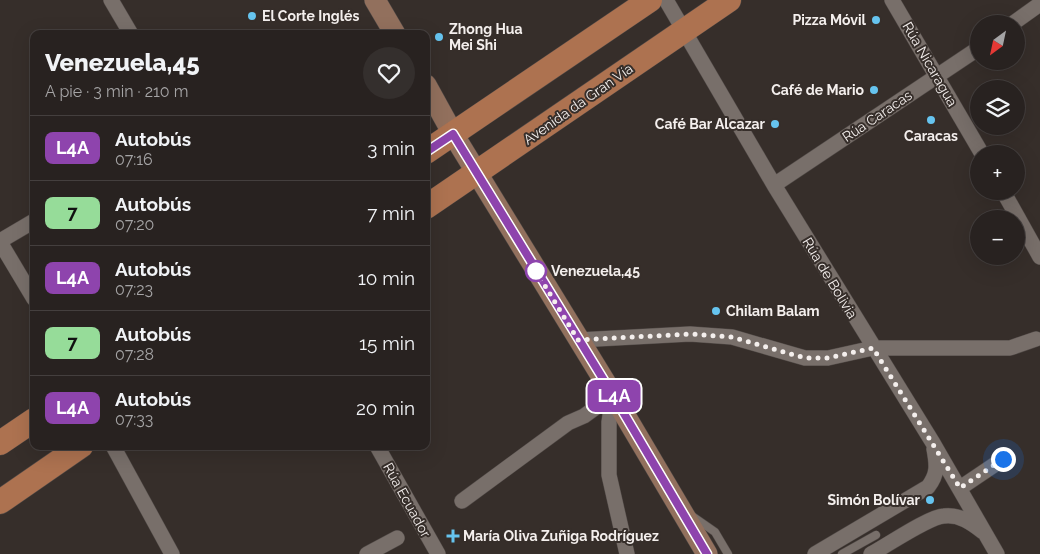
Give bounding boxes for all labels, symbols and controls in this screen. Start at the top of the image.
place label: El Corte Inglés [262,8,360,24]
marker: El Corte Inglés [246,10,258,22]
place label: Pizza Móvil [793,12,867,28]
marker: Pizza Móvil [870,14,882,26]
north arrow [970,15,1025,70]
map controls [970,15,1025,265]
street label: Rúa Nicaragua [899,19,961,109]
place label: Zhong Hua Mei Shi [449,21,523,53]
marker: Zhong Hua Mei Shi [433,31,445,43]
button: heart [363,47,415,99]
text: Venezuela,45 [45,48,200,77]
street label: Avenida da Gran Vía [520,60,636,148]
button: layers [970,80,1025,135]
text: A pie · 3 min · 210 m [45,82,188,101]
place label: Café de Mario [771,82,865,98]
marker: Café de Mario [868,84,880,96]
street label: Rúa Caracas [839,87,915,145]
marker: Caracas [925,114,937,126]
place label: Café Bar Alcazar [655,116,766,132]
marker: Café Bar Alcazar [769,118,781,130]
text: Autobús [115,128,191,150]
place label: Caracas [904,128,958,144]
text: L4A [56,137,89,158]
text: 3 min [367,137,415,159]
button: + [970,145,1025,200]
text: 07:16 [115,150,153,169]
text: Autobús [115,193,191,215]
text: 7 [67,202,78,223]
text: 7 min [367,202,415,224]
button: − [970,210,1025,265]
text: 07:20 [115,215,154,234]
street label: Rúa de Bolivia [800,235,860,321]
text: Autobús [115,258,191,280]
marker: Venezuela,45 [525,260,547,282]
place label: Venezuela,45 [551,263,640,279]
text: L4A [56,267,89,288]
text: 10 min [358,267,415,289]
text: 07:23 [115,280,153,299]
place label: Chilam Balam [726,303,820,319]
marker: Chilam Balam [710,305,722,317]
text: Autobús [115,323,191,345]
text: 7 [67,332,78,353]
text: 15 min [359,332,415,354]
text: 07:28 [115,345,154,364]
line badge: L4A [585,380,643,412]
text: L4A [598,385,630,406]
text: Autobús [115,388,191,410]
text: L4A [56,397,89,418]
text: 20 min [356,397,415,419]
text: 07:33 [115,410,153,429]
your location [991,447,1016,472]
street label: Rúa Ecuador [380,460,434,540]
place label: Simón Bolívar [828,492,921,508]
marker: Simón Bolívar [924,494,936,506]
place label: María Oliva Zuñiga Rodríguez [463,528,659,544]
marker: María Oliva Zuñiga Rodríguez [447,530,459,542]

